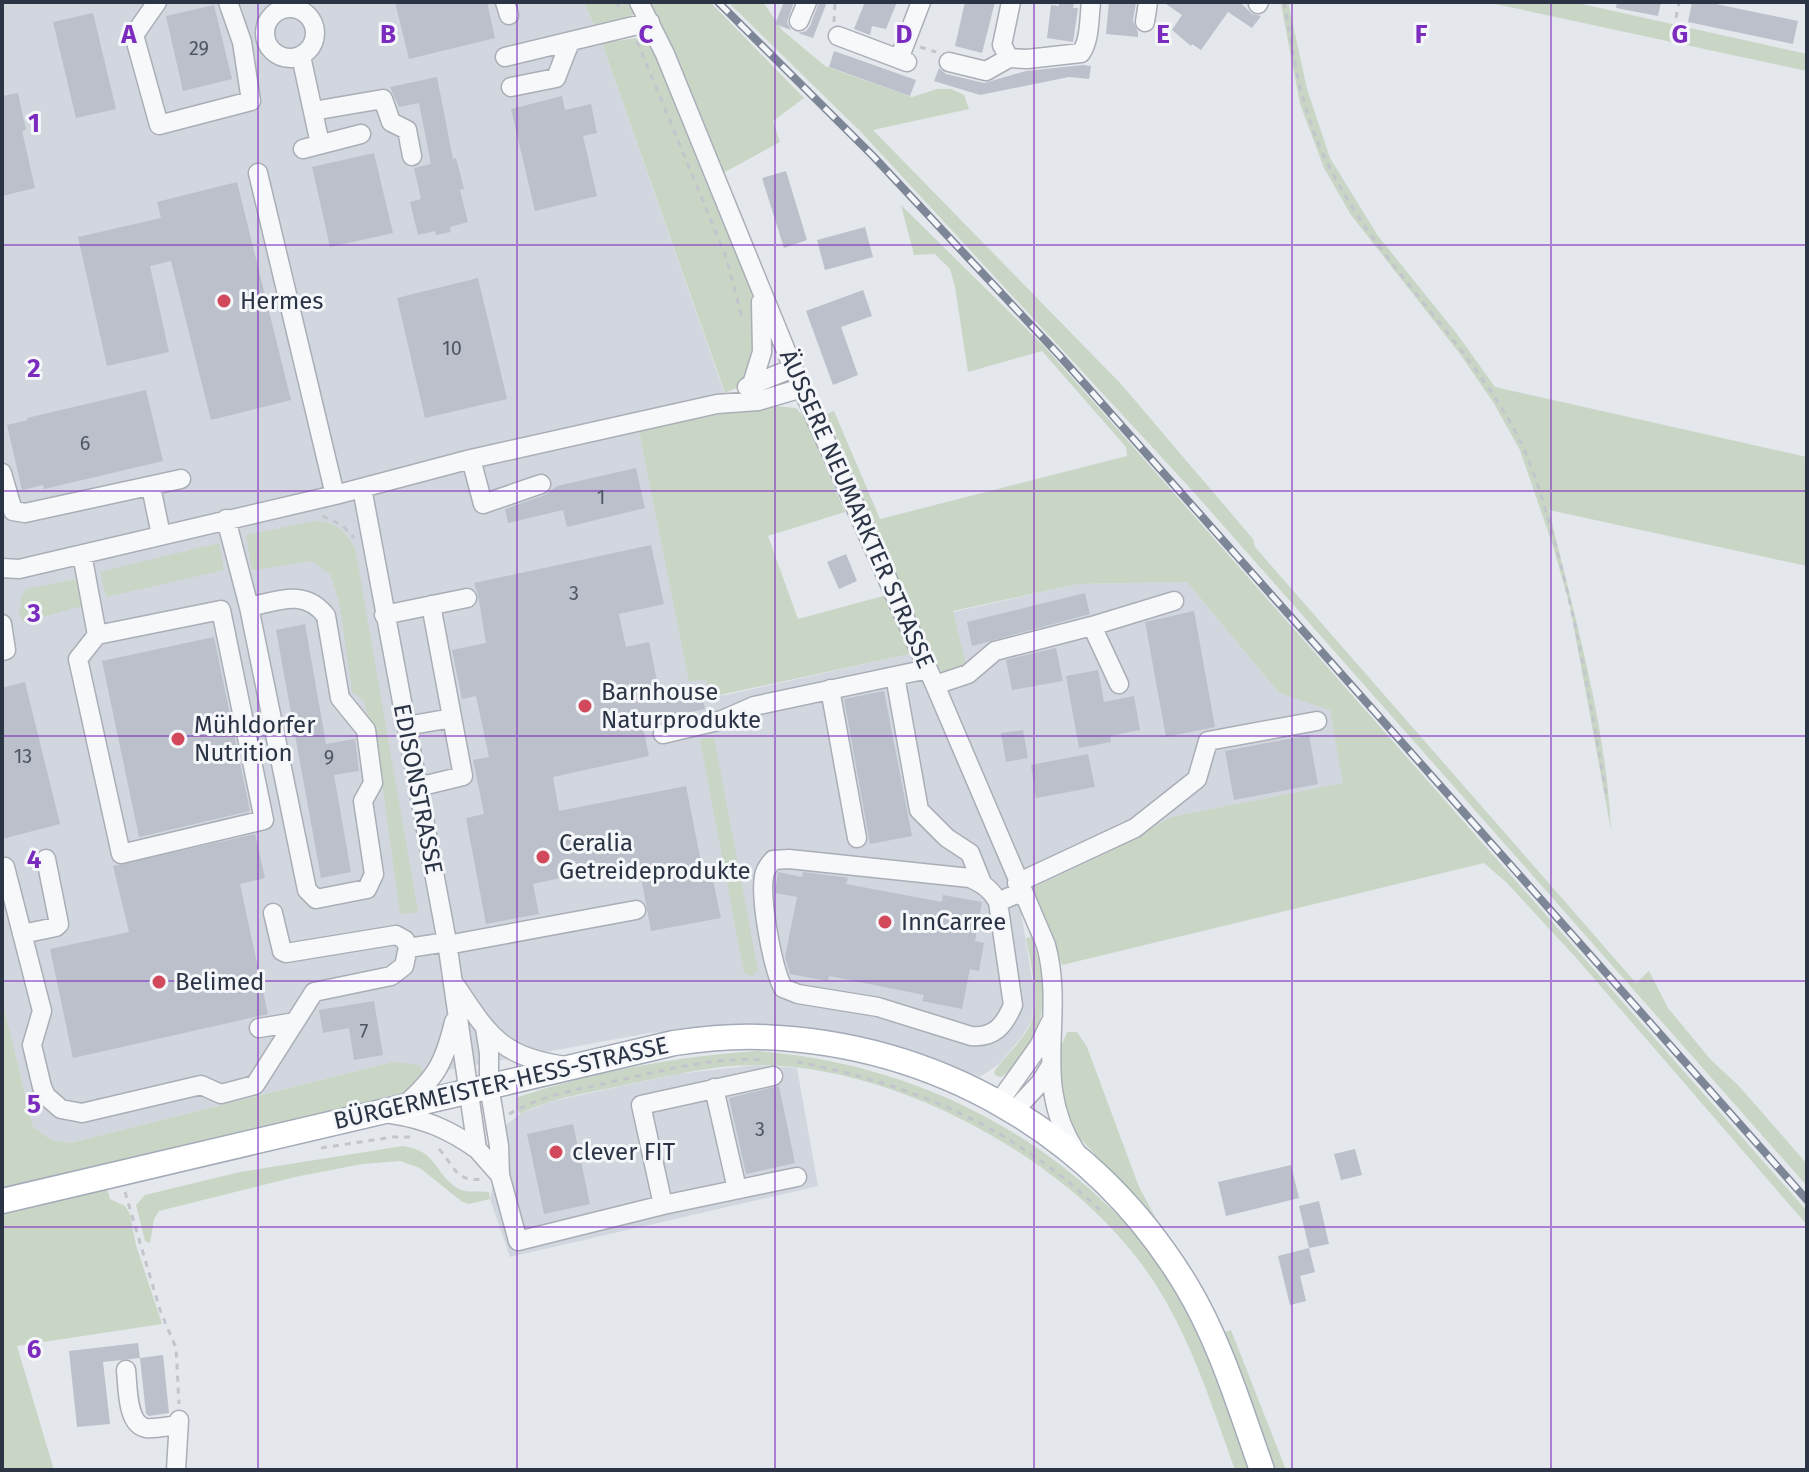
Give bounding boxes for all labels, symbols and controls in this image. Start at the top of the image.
text: A [120,19,137,50]
text: B [380,19,396,50]
text: C [639,19,654,50]
text: D [896,19,913,50]
text: E [1156,19,1170,50]
text: F [1415,19,1428,50]
text: G [1672,19,1688,50]
house number: 29 [189,36,209,60]
text: 1 [28,108,40,139]
place label: Hermes [240,287,324,315]
marker: Hermes [215,292,233,310]
house number: 10 [442,336,462,360]
street label: ÄUSSERE NEUMARKTER STRASSE [774,345,940,673]
text: 2 [27,353,41,384]
house number: 6 [80,431,90,455]
house number: 1 [597,485,605,509]
house number: 3 [569,581,579,605]
text: 3 [26,598,41,629]
place label: Barnhouse Naturprodukte [601,678,761,734]
marker: Barnhouse Naturprodukte [576,697,594,715]
street label: EDISONSTRASSE [388,701,448,877]
place label: Mühldorfer Nutrition [194,711,316,767]
marker: Mühldorfer Nutrition [169,730,187,748]
house number: 13 [14,744,32,768]
house number: 9 [324,745,334,769]
place label: Ceralia Getreideprodukte [559,829,751,885]
text: 4 [27,844,42,875]
marker: Ceralia Getreideprodukte [534,848,552,866]
place label: InnCarree [901,908,1006,936]
marker: InnCarree [876,913,894,931]
place label: Belimed [175,968,264,996]
marker: Belimed [150,973,168,991]
house number: 7 [360,1019,369,1043]
street label: BÜRGERMEISTER-HESS-STRASSE [331,1031,671,1135]
text: 5 [27,1089,41,1120]
house number: 3 [755,1117,765,1141]
place label: clever FIT [572,1138,676,1166]
marker: clever FIT [547,1143,565,1161]
text: 6 [27,1334,42,1365]

